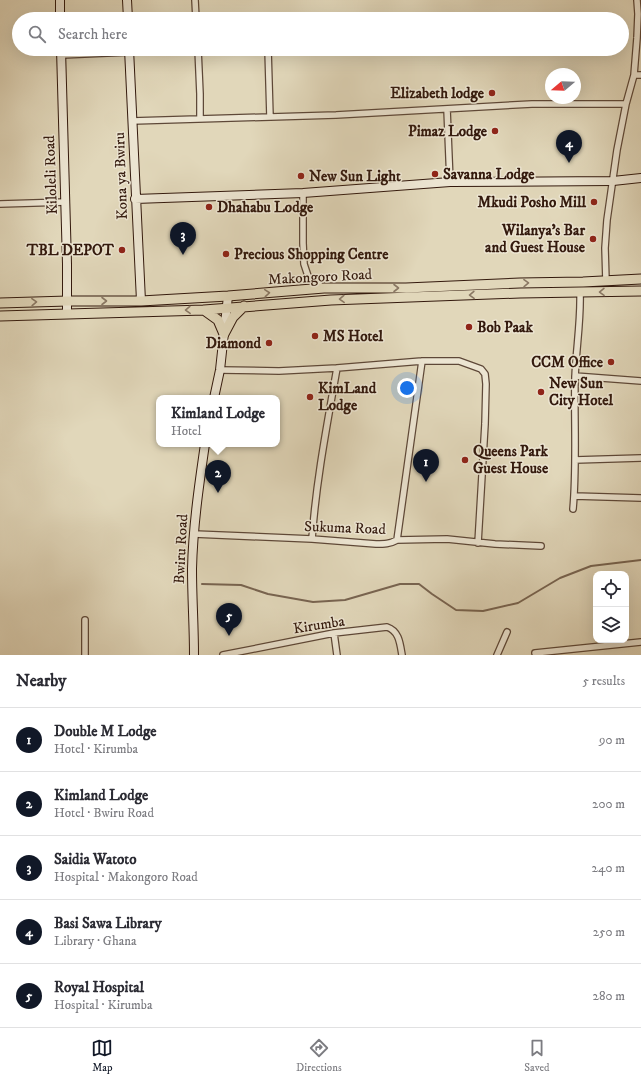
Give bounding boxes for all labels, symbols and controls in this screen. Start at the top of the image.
search box [12,12,629,56]
icon: search [26,23,48,45]
text: Search here [58,25,127,44]
north arrow [545,68,581,104]
place label: Elizabeth lodge [390,84,485,103]
marker: Elizabeth lodge [487,88,497,98]
place label: Pimaz Lodge [408,122,488,141]
marker: Pimaz Lodge [490,126,500,136]
pin: 4 [556,130,582,163]
street label: Kona ya Bwiru [110,132,132,220]
street label: Kiloleli Road [40,134,62,215]
place label: Savanna Lodge [443,165,535,184]
place label: New Sun Light [309,167,401,186]
marker: Savanna Lodge [430,169,440,179]
marker: New Sun Light [296,171,306,181]
place label: Mkudi Posho Mill [477,193,586,212]
marker: Mkudi Posho Mill [589,197,599,207]
place label: Dhahabu Lodge [217,198,314,217]
marker: Dhahabu Lodge [204,202,214,212]
place label: Wilanya's Bar and Guest House [485,221,586,257]
pin: 3 [170,222,196,255]
marker: Wilanya's Bar and Guest House [588,234,598,244]
place label: TBL DEPOT [26,241,115,260]
marker: TBL DEPOT [117,245,127,255]
place label: Precious Shopping Centre [234,245,389,264]
marker: Precious Shopping Centre [221,249,231,259]
street label: Makongoro Road [267,265,373,289]
one-way arrow [523,279,529,287]
one-way arrow [393,284,399,292]
one-way arrow [599,288,605,296]
one-way arrow [264,289,270,298]
one-way arrow [469,291,475,299]
one-way arrow [339,295,345,304]
one-way arrow [101,297,107,305]
one-way arrow [31,298,37,306]
one-way arrow [185,306,191,314]
place label: Bob Paak [477,318,533,337]
marker: Bob Paak [464,322,474,332]
place label: MS Hotel [323,327,383,346]
marker: MS Hotel [310,331,320,341]
place label: Diamond [206,334,262,353]
marker: Diamond [264,338,274,348]
place label: CCM Office [531,353,604,372]
marker: CCM Office [606,357,616,367]
place label: New Sun City Hotel [549,374,614,410]
your location [397,378,417,398]
place label: KimLand Lodge [318,379,377,415]
marker: New Sun City Hotel [536,387,546,397]
marker: KimLand Lodge [305,392,315,402]
popup [156,395,280,447]
text: Kimland Lodge [171,404,265,423]
text: Hotel [171,423,201,439]
place label: Queens Park Guest House [473,442,549,478]
pin: 1 [413,449,439,482]
marker: Queens Park Guest House [460,455,470,465]
pin: 2 [205,460,231,493]
street label: Bwiru Road [170,513,192,584]
street label: Sukuma Road [304,517,387,539]
map controls [593,571,629,643]
button: locate [593,571,629,607]
pin: 5 [216,603,242,636]
button: layers [593,607,629,643]
street label: Kirumba [292,611,347,638]
text: Nearby [16,670,66,692]
text: 5 results [583,673,625,689]
text: Double M Lodge [54,722,157,741]
text: 1 [27,732,31,748]
text: 90 m [599,732,625,748]
text: Hotel · Kirumba [54,741,138,757]
text: Kimland Lodge [54,786,148,805]
text: 2 [26,796,32,812]
text: 200 m [592,796,625,812]
text: Hotel · Bwiru Road [54,805,154,821]
text: Saidia Watoto [54,850,136,869]
text: 3 [27,860,31,876]
text: 240 m [592,860,625,876]
text: Hospital · Makongoro Road [54,869,198,885]
text: Basi Sawa Library [54,914,162,933]
text: 4 [25,924,33,940]
text: 250 m [593,924,625,940]
text: Library · Ghana [54,933,137,949]
text: Royal Hospital [54,978,144,997]
text: 5 [26,988,32,1004]
text: 280 m [593,988,625,1004]
text: Hospital · Kirumba [54,997,152,1013]
tab: Map [91,1037,113,1075]
tab: Directions [296,1037,342,1075]
tab: Saved [524,1037,550,1075]

